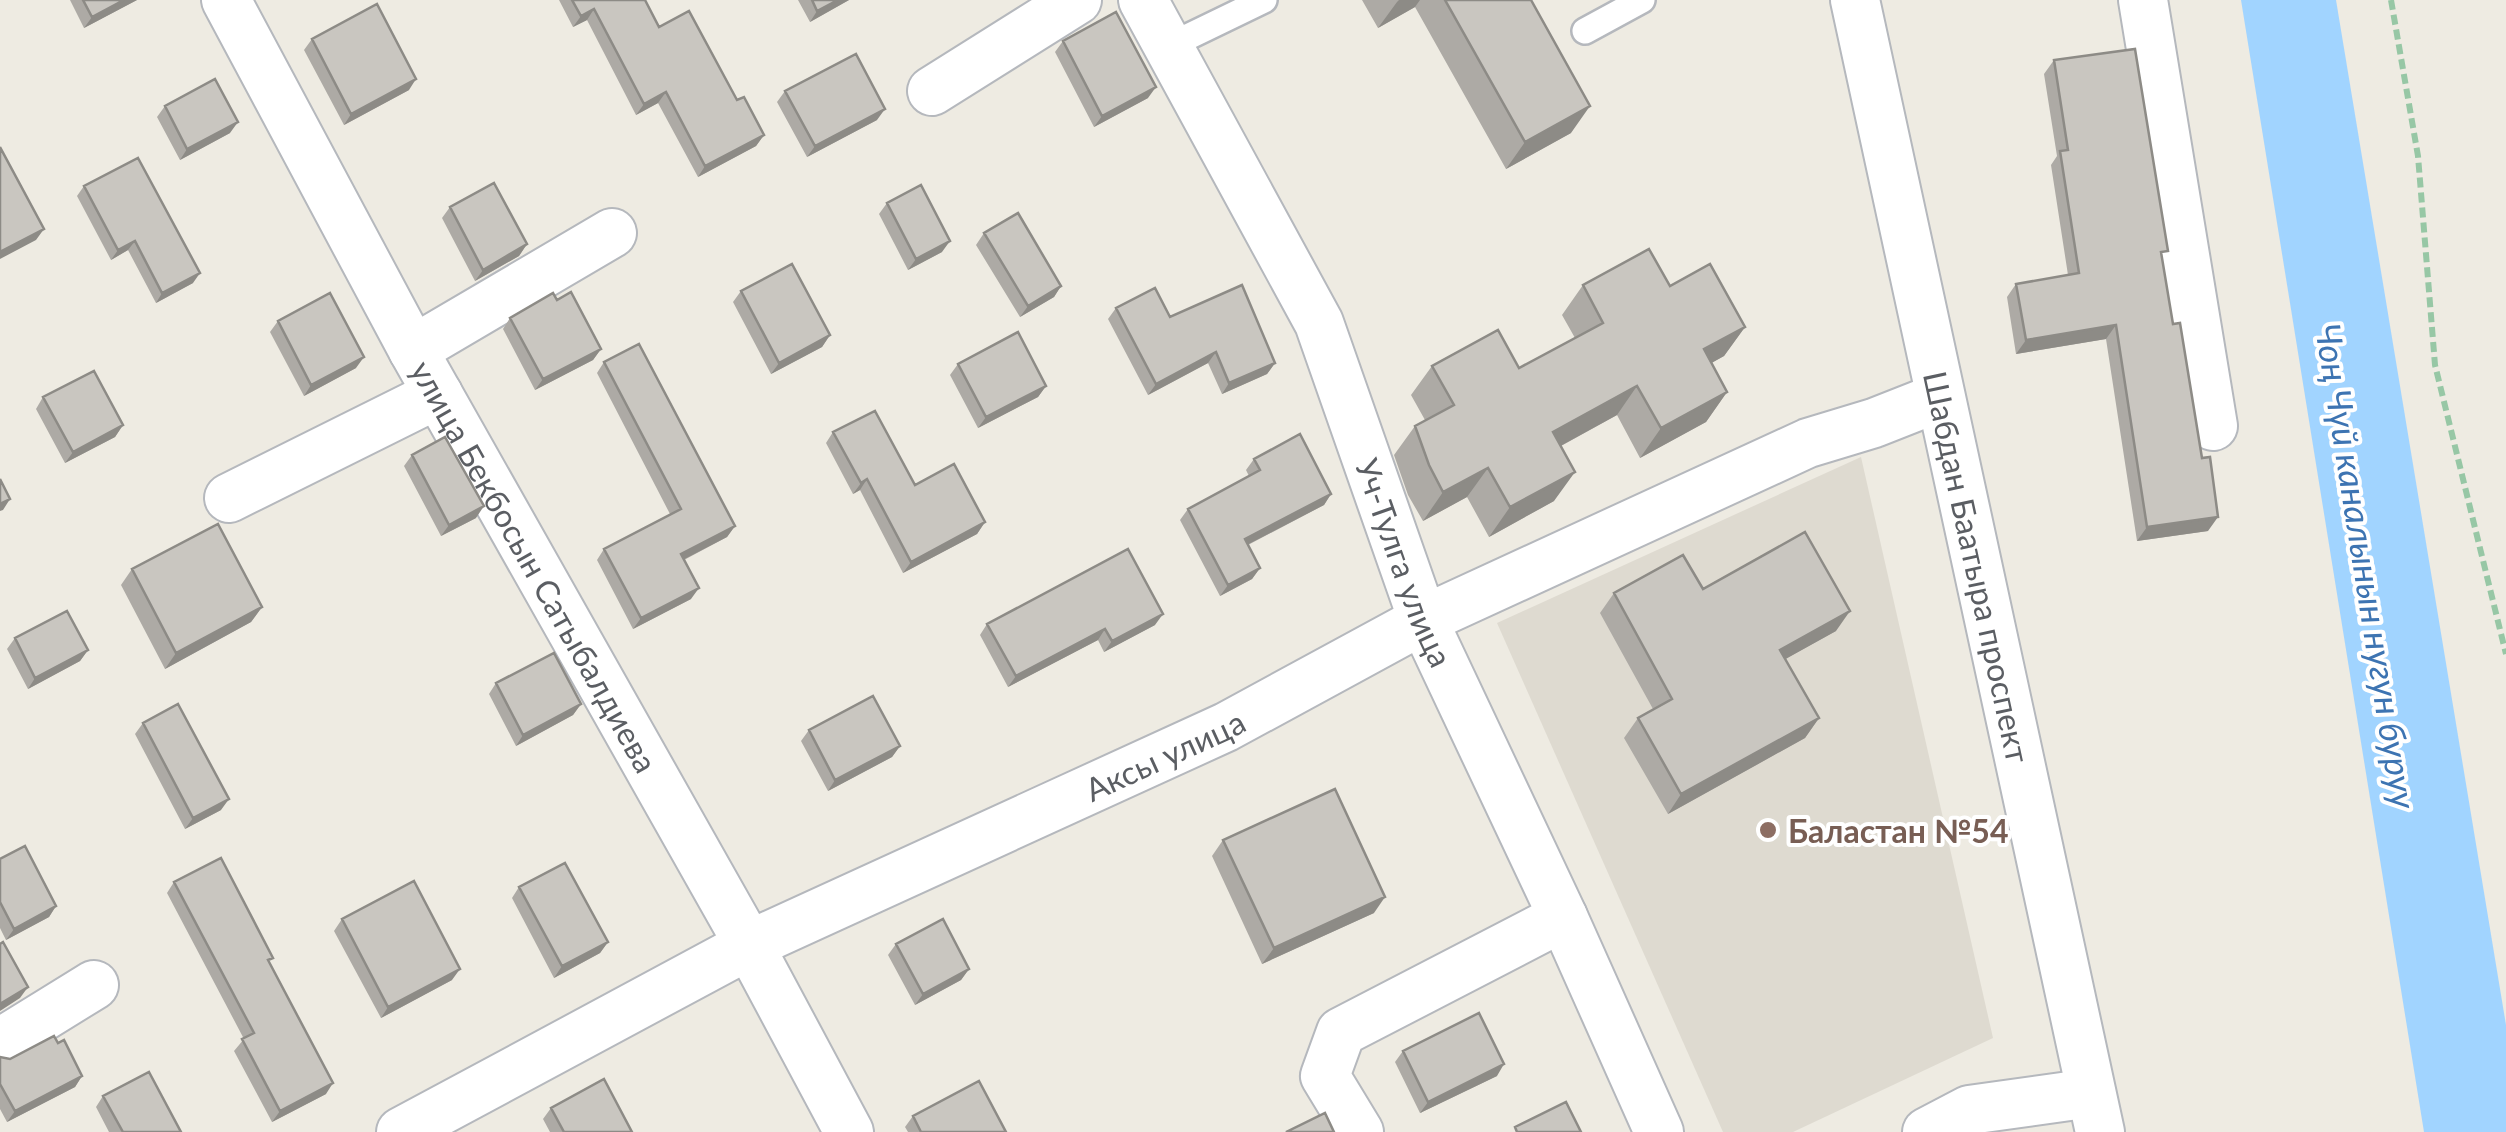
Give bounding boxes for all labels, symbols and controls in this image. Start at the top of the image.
water label: Чоң Чүй каналынын нугун буруу [2308,321,2426,813]
street label: улица Бекбосын Сатыбалдиева [403,353,667,779]
street label: Шабдан Баатыра проспект [1916,368,2039,766]
street label: Уч-Тулга улица [1348,453,1462,673]
street label: Аксы улица [1078,701,1251,808]
place label: Баластан №54 [1788,811,2008,850]
marker: Баластан №54 [1757,819,1779,841]

